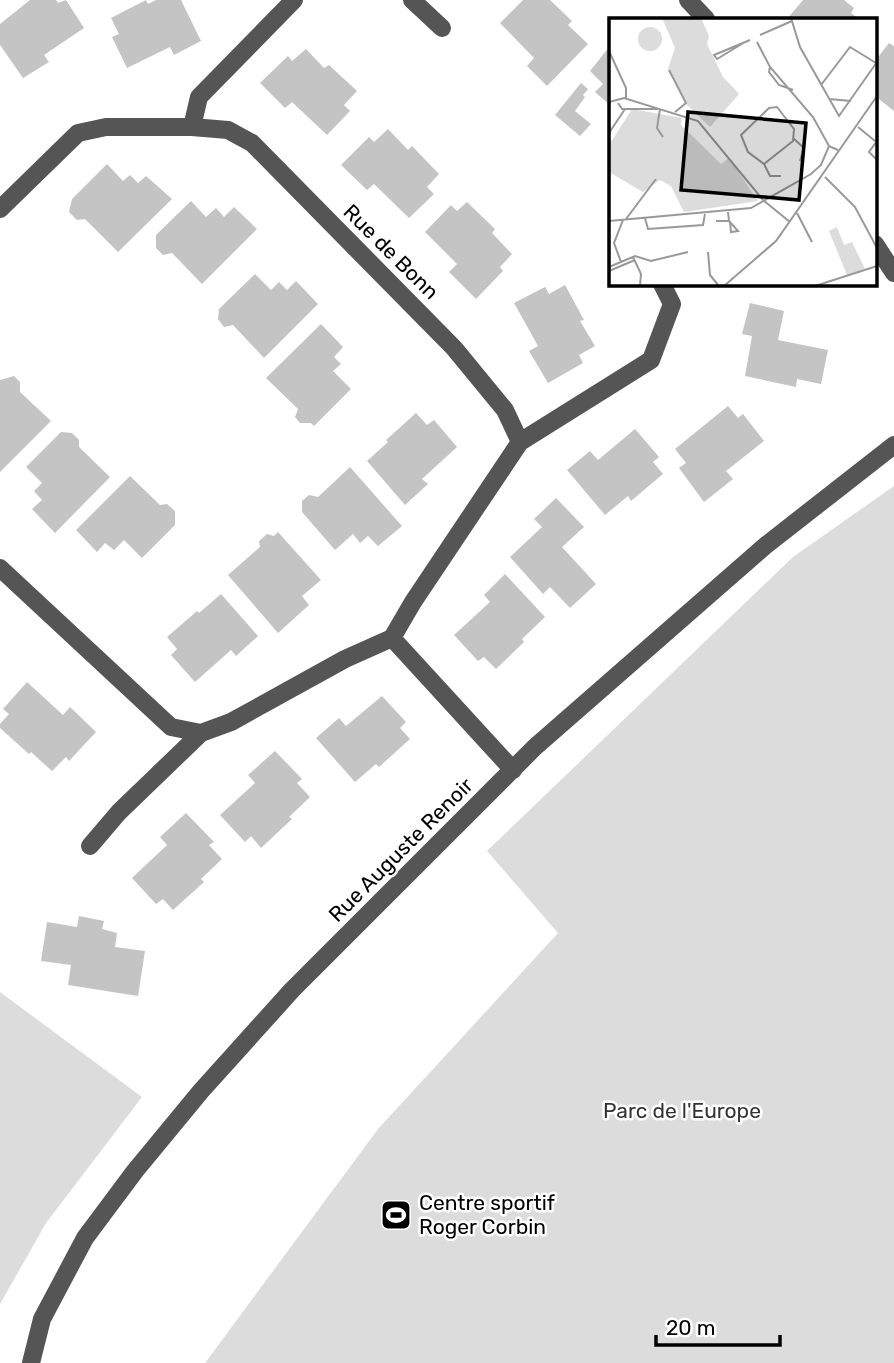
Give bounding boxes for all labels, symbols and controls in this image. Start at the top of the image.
inset map [609,18,876,285]
street label: Rue de Bonn [339,199,444,304]
street label: Rue Auguste Renoir [323,772,478,927]
park label: Parc de l'Europe [603,1098,761,1123]
place label: Centre sportif Roger Corbin [419,1190,555,1239]
sports icon: Centre sportif Roger Corbin [379,1198,413,1232]
scale bar [656,1304,780,1348]
text: 20 m [666,1315,715,1340]

